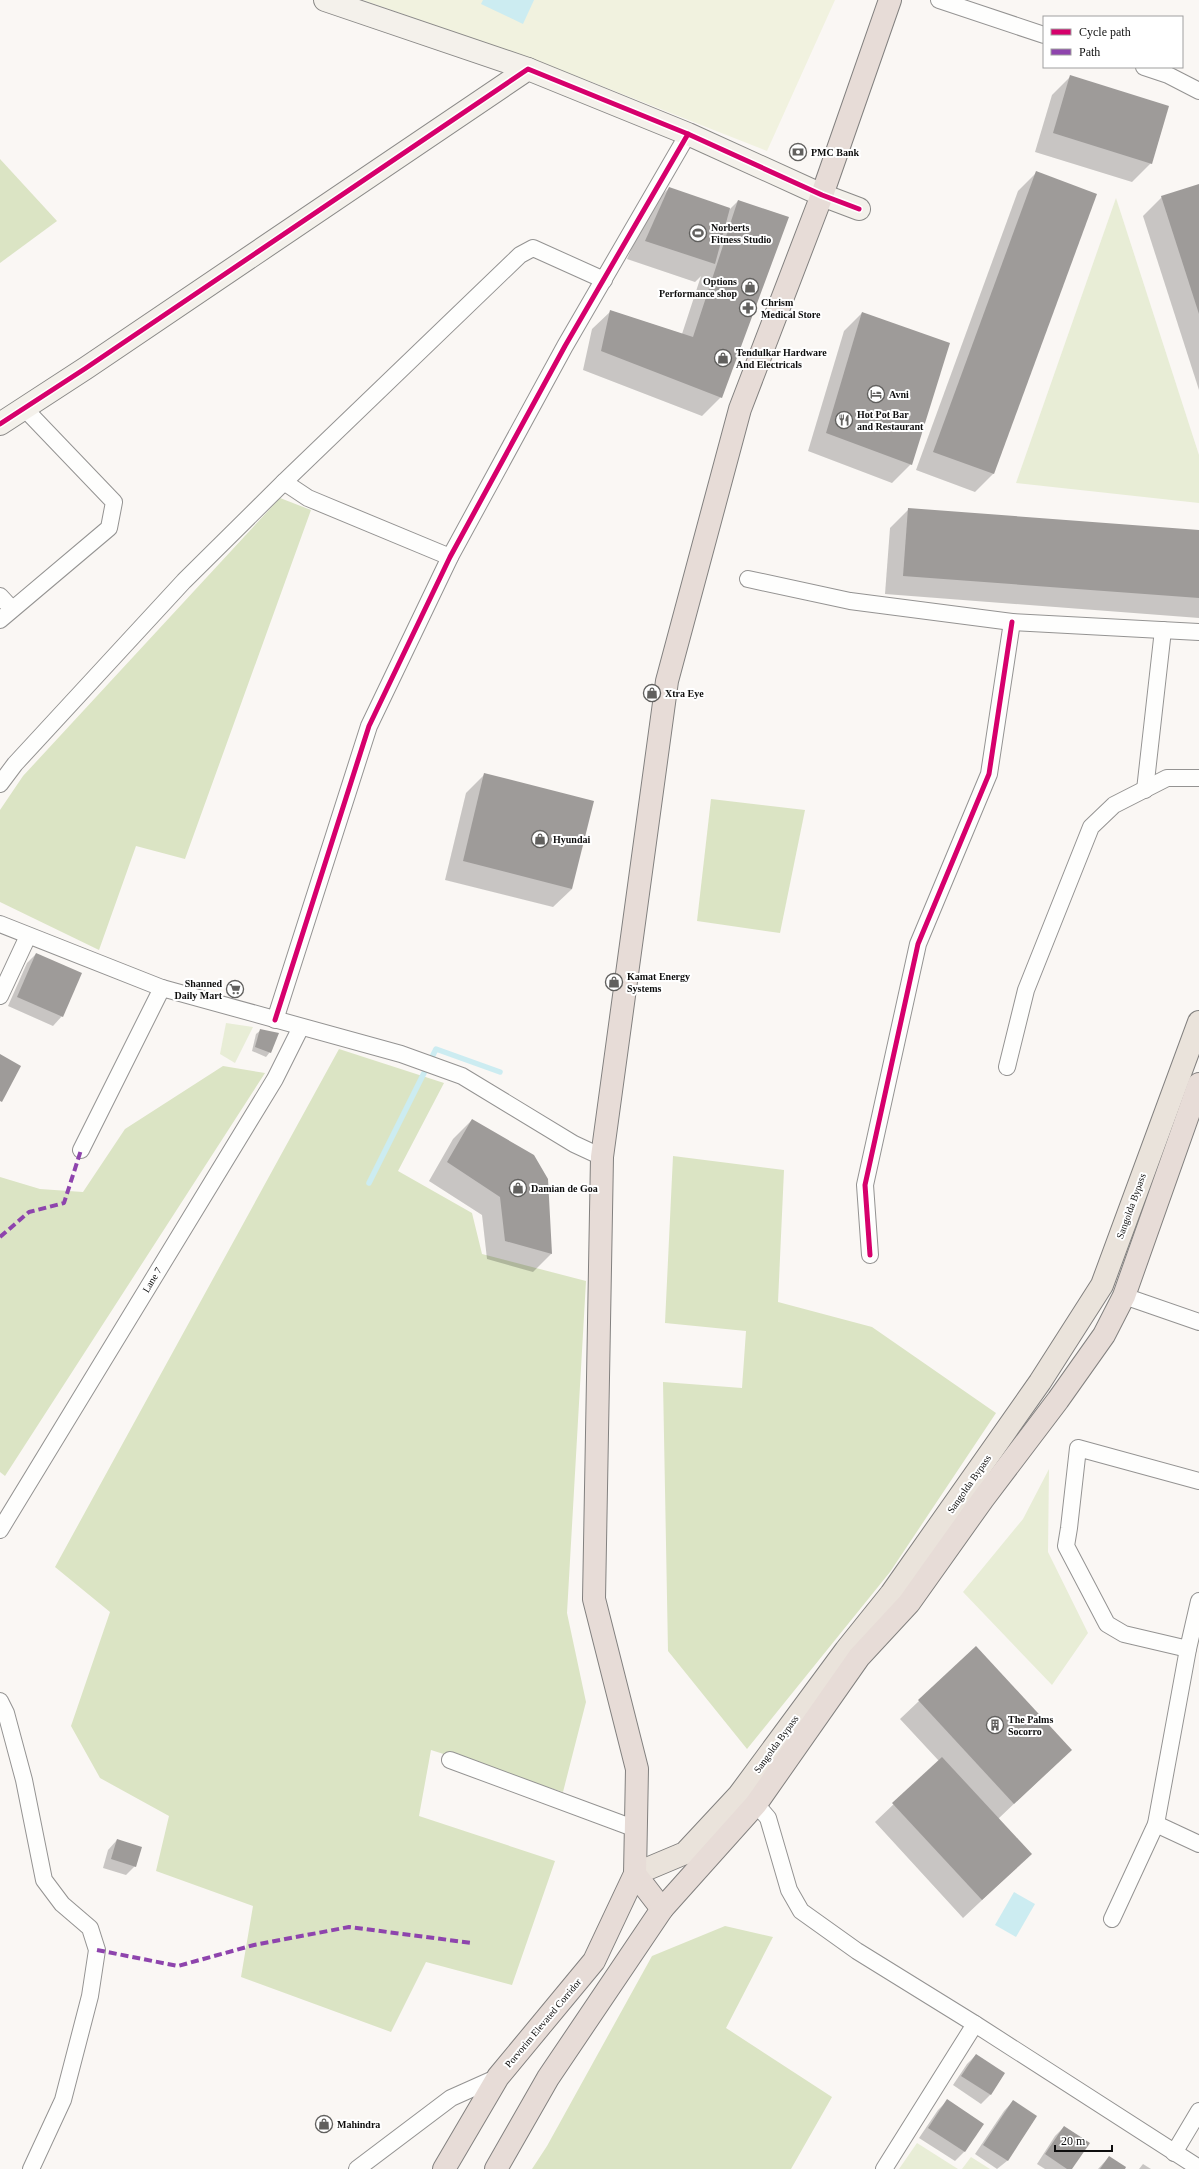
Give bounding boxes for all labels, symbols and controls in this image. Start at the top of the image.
legend [1043,16,1183,68]
text: Cycle path [1079,25,1131,39]
text: Path [1079,45,1100,59]
bank icon: PMC Bank [788,142,808,162]
place label: PMC Bank [811,147,860,158]
place label: Norberts Fitness Studio [711,222,771,245]
sports icon: Norberts Fitness Studio [688,223,708,243]
place label: Options Performance shop [659,276,737,299]
shop icon: Options Performance shop [740,277,760,297]
place label: Chrism Medical Store [761,297,821,320]
pharmacy icon: Chrism Medical Store [738,298,758,318]
place label: Tendulkar Hardware And Electricals [736,347,827,370]
shop icon: Tendulkar Hardware And Electricals [713,348,733,368]
hotel icon: Avni [866,384,886,404]
place label: Avni [889,389,909,400]
place label: Hot Pot Bar and Restaurant [857,409,924,432]
restaurant icon: Hot Pot Bar and Restaurant [834,410,854,430]
shop icon: Xtra Eye [642,683,662,703]
place label: Xtra Eye [665,688,704,699]
shop icon: Hyundai [530,829,550,849]
place label: Hyundai [553,834,590,845]
place label: Kamat Energy Systems [627,971,690,994]
shop icon: Kamat Energy Systems [604,972,624,992]
place label: Shanned Daily Mart [175,978,223,1001]
supermarket icon: Shanned Daily Mart [225,979,245,999]
street label: Sangolda Bypass [1114,1172,1148,1240]
shop icon: Damian de Goa [508,1178,528,1198]
place label: Damian de Goa [531,1183,598,1194]
street label: Lane 7 [140,1265,164,1295]
street label: Sangolda Bypass [945,1453,993,1515]
street label: Sangolda Bypass [751,1713,801,1775]
place label: The Palms Socorro [1008,1714,1053,1737]
building icon: The Palms Socorro [985,1715,1005,1735]
street label: Porvorim Elevated Corridor [503,1976,584,2070]
shop icon: Mahindra [314,2114,334,2134]
place label: Mahindra [337,2119,380,2130]
scale bar [1055,2127,1112,2153]
text: 20 m [1061,2134,1086,2148]

